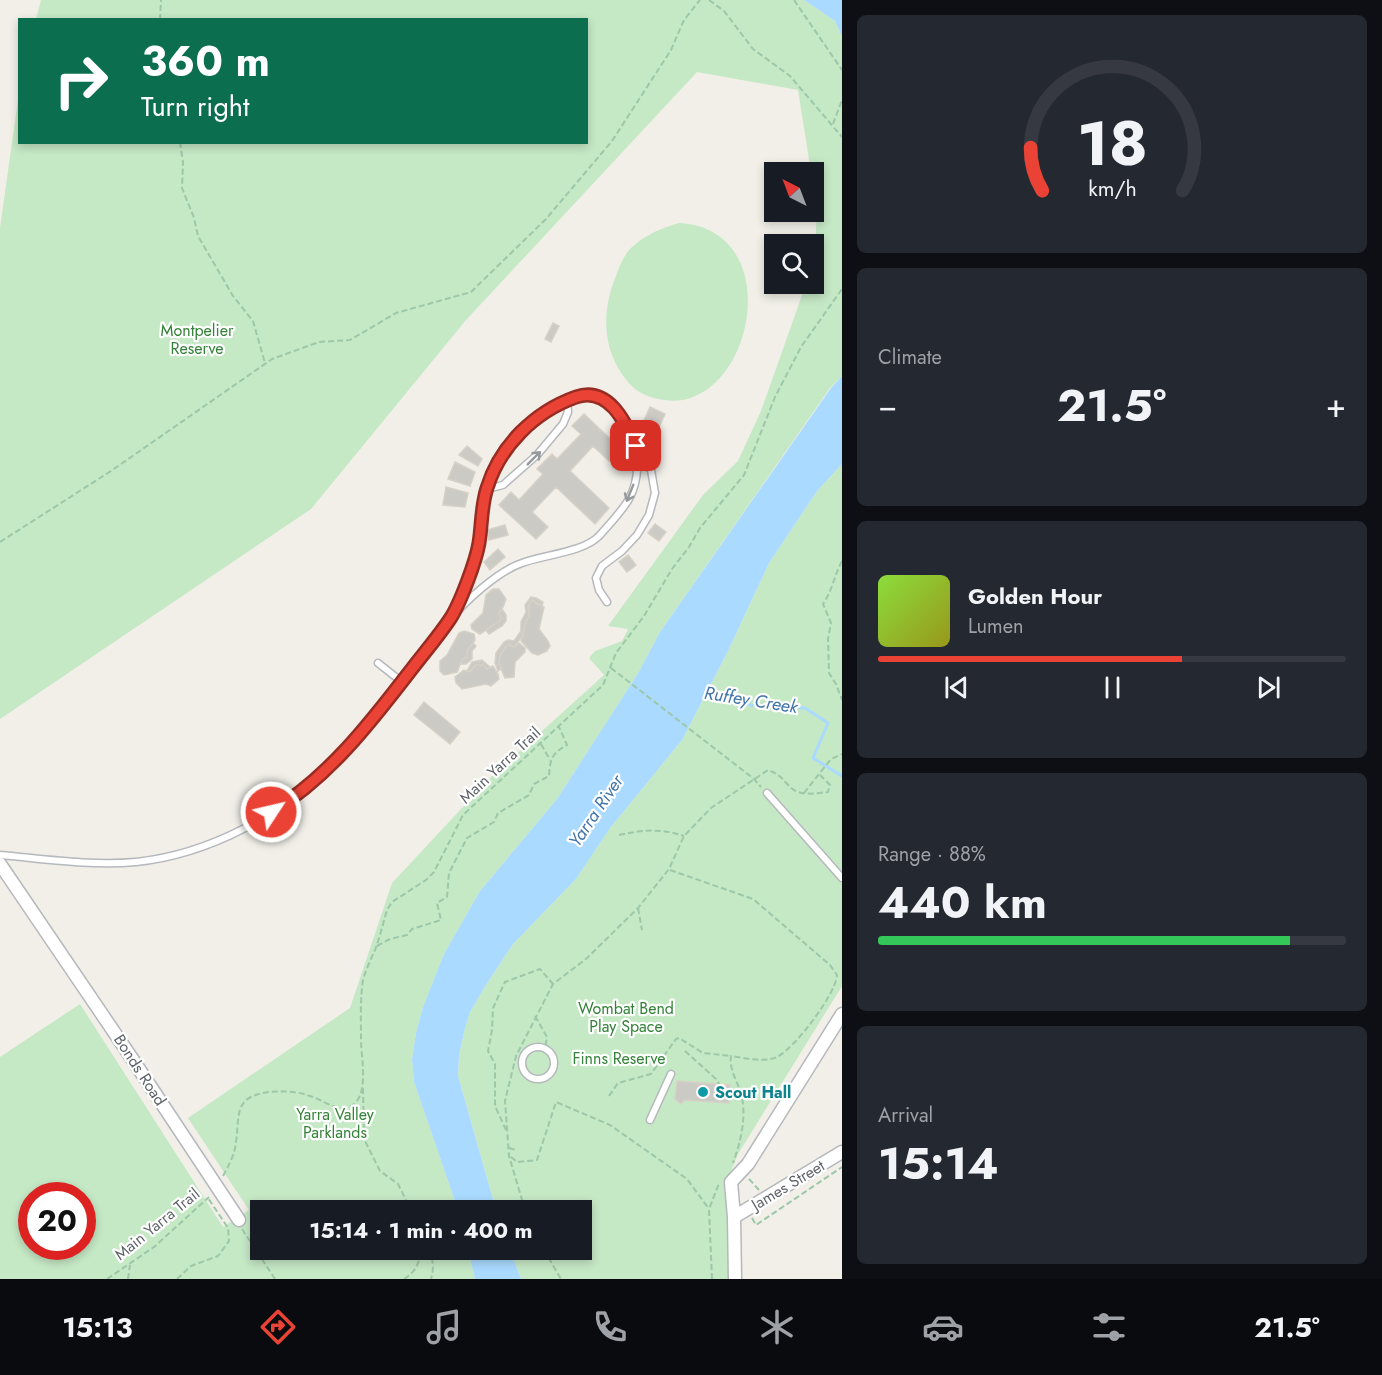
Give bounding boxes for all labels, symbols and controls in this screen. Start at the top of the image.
text: 360 m [141,31,270,92]
icon: right [42,42,120,120]
text: Turn right [141,87,249,126]
text: 18 [1077,98,1147,188]
north arrow [764,162,824,222]
map controls [764,162,824,294]
text: km/h [1088,173,1136,204]
button: search [764,234,824,294]
park label: Montpelier Reserve [161,319,234,360]
text: Climate [878,343,942,372]
text: 21.5° [1057,373,1166,438]
text: − [878,382,897,429]
text: + [1326,382,1346,429]
pin [610,420,661,471]
icon: arrive [619,429,652,462]
one-way arrow [527,450,541,465]
one-way arrow [624,483,635,502]
text: Golden Hour [968,580,1102,612]
text: Lumen [968,612,1024,641]
icon: previous [940,671,973,704]
icon: pause [1096,671,1129,704]
icon: next [1252,671,1285,704]
water label: Ruffey Creek [702,680,801,720]
street label: Main Yarra Trail [454,721,546,809]
water label: Yarra River [562,769,630,852]
position arrow [239,780,303,844]
text: Range · 88% [878,840,986,869]
text: 440 km [878,870,1047,935]
park label: Wombat Bend Play Space [578,997,674,1038]
street label: Bonds Road [108,1030,172,1110]
park label: Finns Reserve [572,1047,666,1070]
place label: Scout Hall [715,1081,791,1104]
marker: Scout Hall [696,1085,710,1099]
text: Arrival [878,1101,933,1130]
park label: Yarra Valley Parklands [296,1103,375,1144]
text: 15:14 [878,1131,999,1196]
street label: James Street [745,1154,829,1217]
speed limit sign: 20 [18,1182,96,1260]
street label: Main Yarra Trail [109,1182,205,1266]
text: 15:14 · 1 min · 400 m [309,1214,533,1246]
icon: directions [257,1306,299,1348]
icon: music [423,1306,465,1348]
icon: phone [589,1306,631,1348]
icon: climate [756,1306,798,1348]
icon: car [922,1306,964,1348]
icon: filters [1088,1306,1130,1348]
text: 15:13 [62,1308,133,1347]
text: 21.5° [1254,1308,1320,1347]

